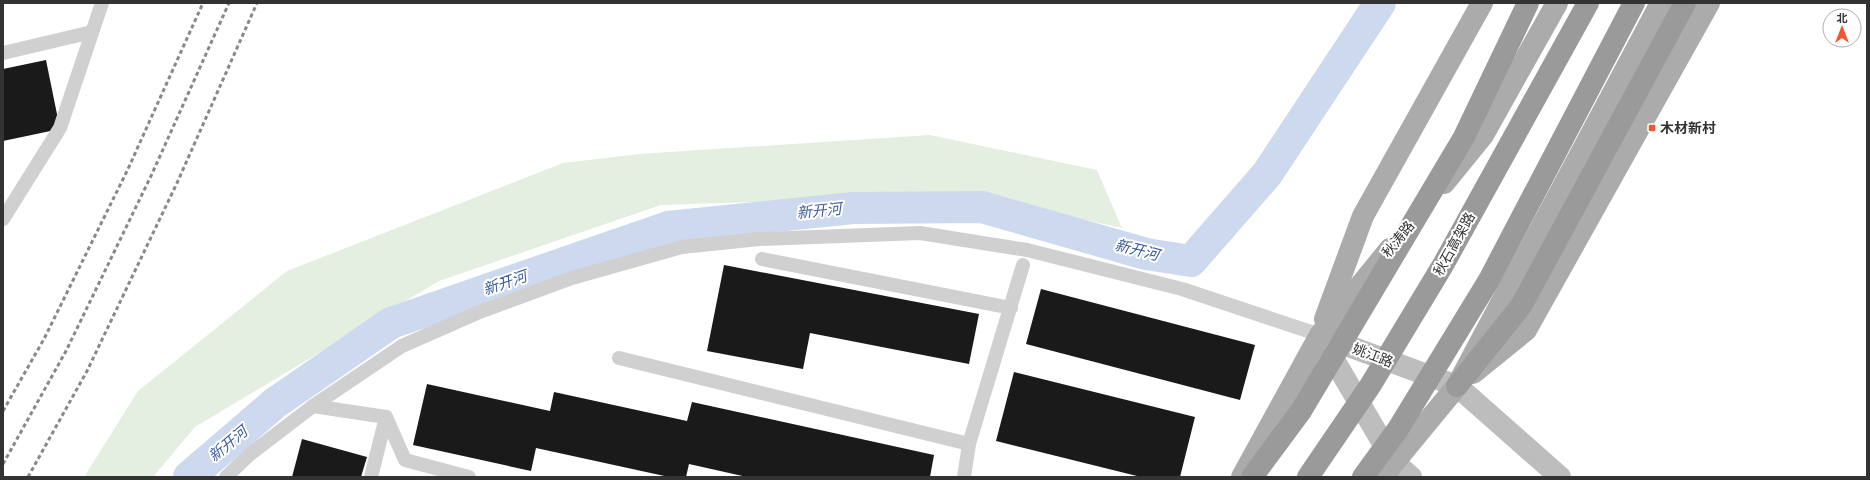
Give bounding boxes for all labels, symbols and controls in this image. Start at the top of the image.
north arrow [1822,8,1862,48]
text: 北 [1837,11,1848,24]
place label: 木材新村 [1660,119,1716,136]
marker: 木材新村 [1647,123,1657,133]
water label: 新开河 [796,198,845,221]
street label: 秋石高架路 [1429,209,1478,278]
street label: 秋涛路 [1378,217,1417,260]
water label: 新开河 [1113,235,1164,264]
water label: 新开河 [480,265,532,298]
street label: 姚江路 [1351,339,1396,370]
water label: 新开河 [204,420,253,465]

